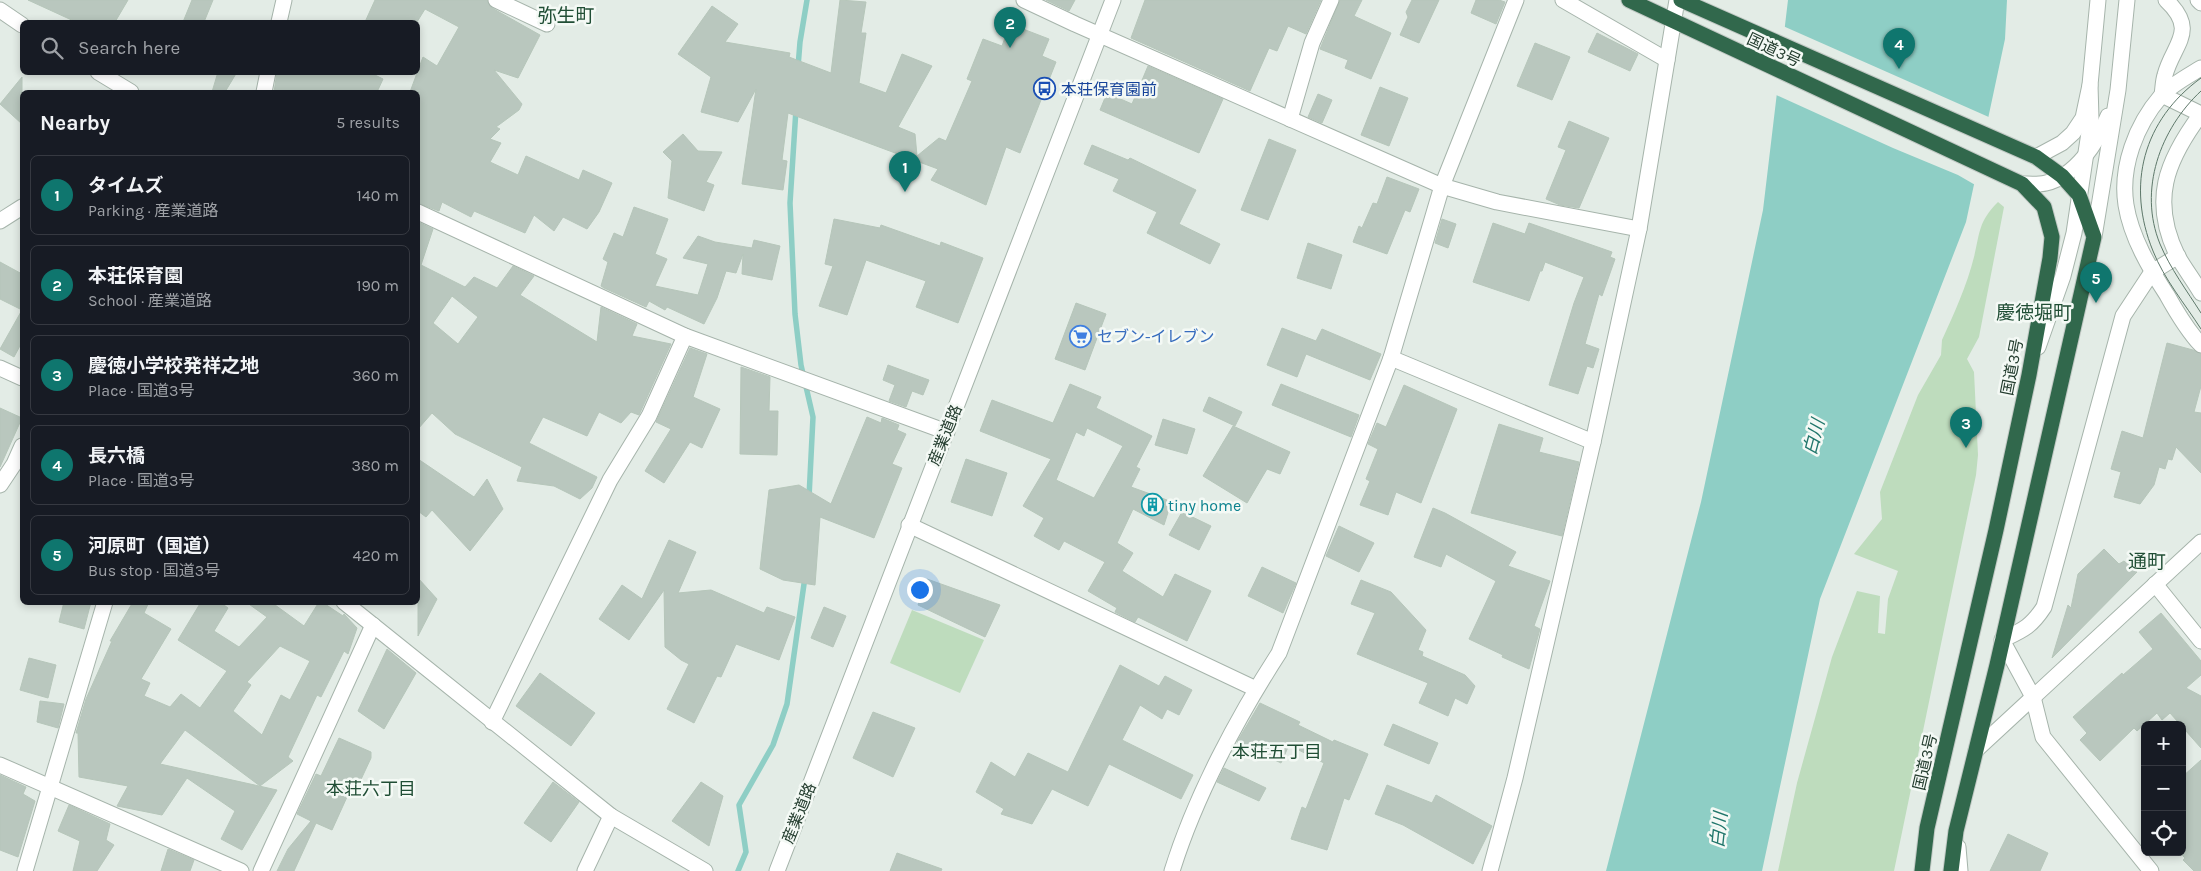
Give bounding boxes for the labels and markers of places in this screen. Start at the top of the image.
pin: 2 [994,7,1026,48]
pin: 4 [1883,28,1915,69]
bus stop icon: 本荘保育園前 [1033,77,1057,101]
place label: 本荘保育園前 [1061,80,1157,99]
pin: 1 [889,151,921,192]
pin: 5 [2080,262,2112,303]
supermarket icon: セブン-イレブン [1069,324,1093,348]
place label: セブン-イレブン [1097,327,1215,346]
pin: 3 [1950,407,1982,448]
building icon: tiny home [1140,493,1164,517]
place label: tiny home [1168,496,1241,515]

